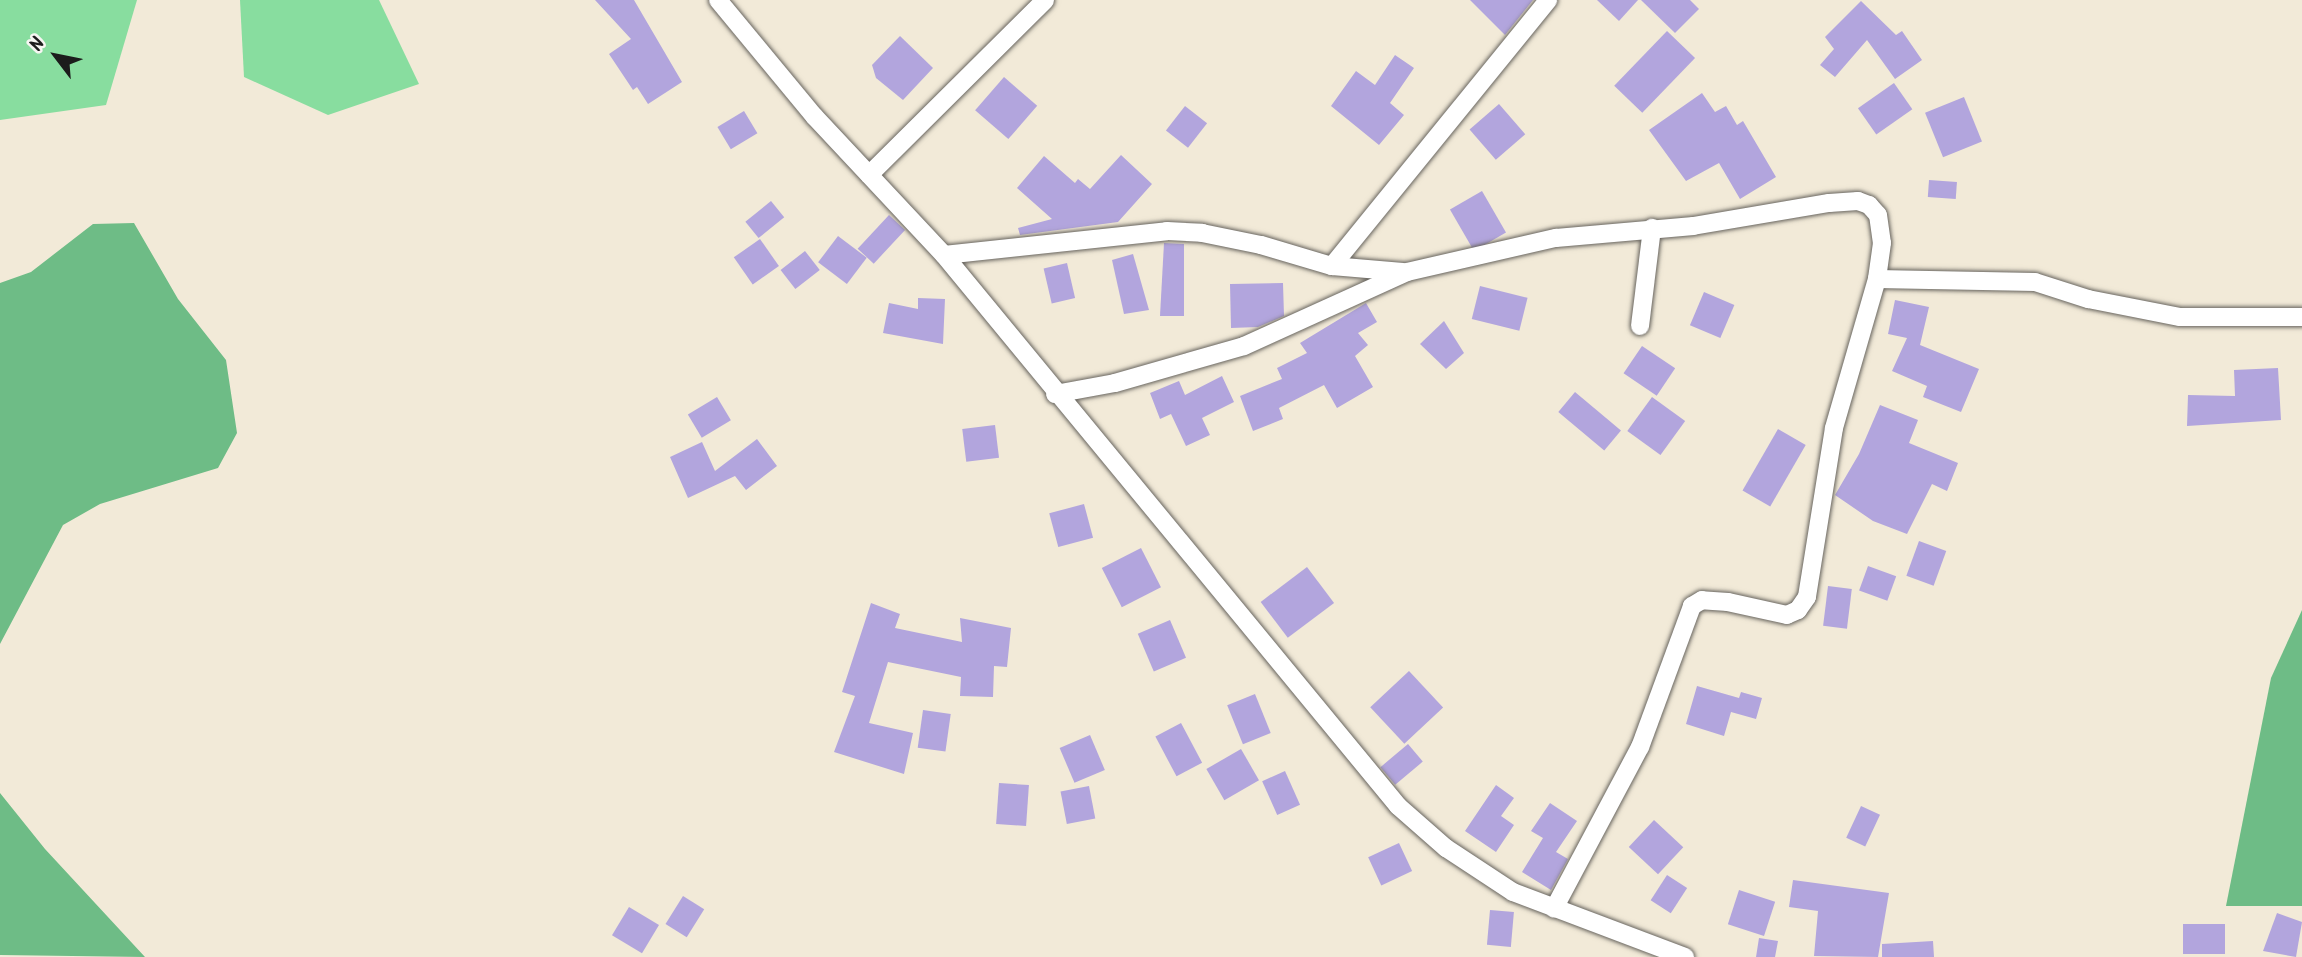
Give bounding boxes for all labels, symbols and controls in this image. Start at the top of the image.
north arrow [21,21,91,91]
text: N [22,32,54,58]

